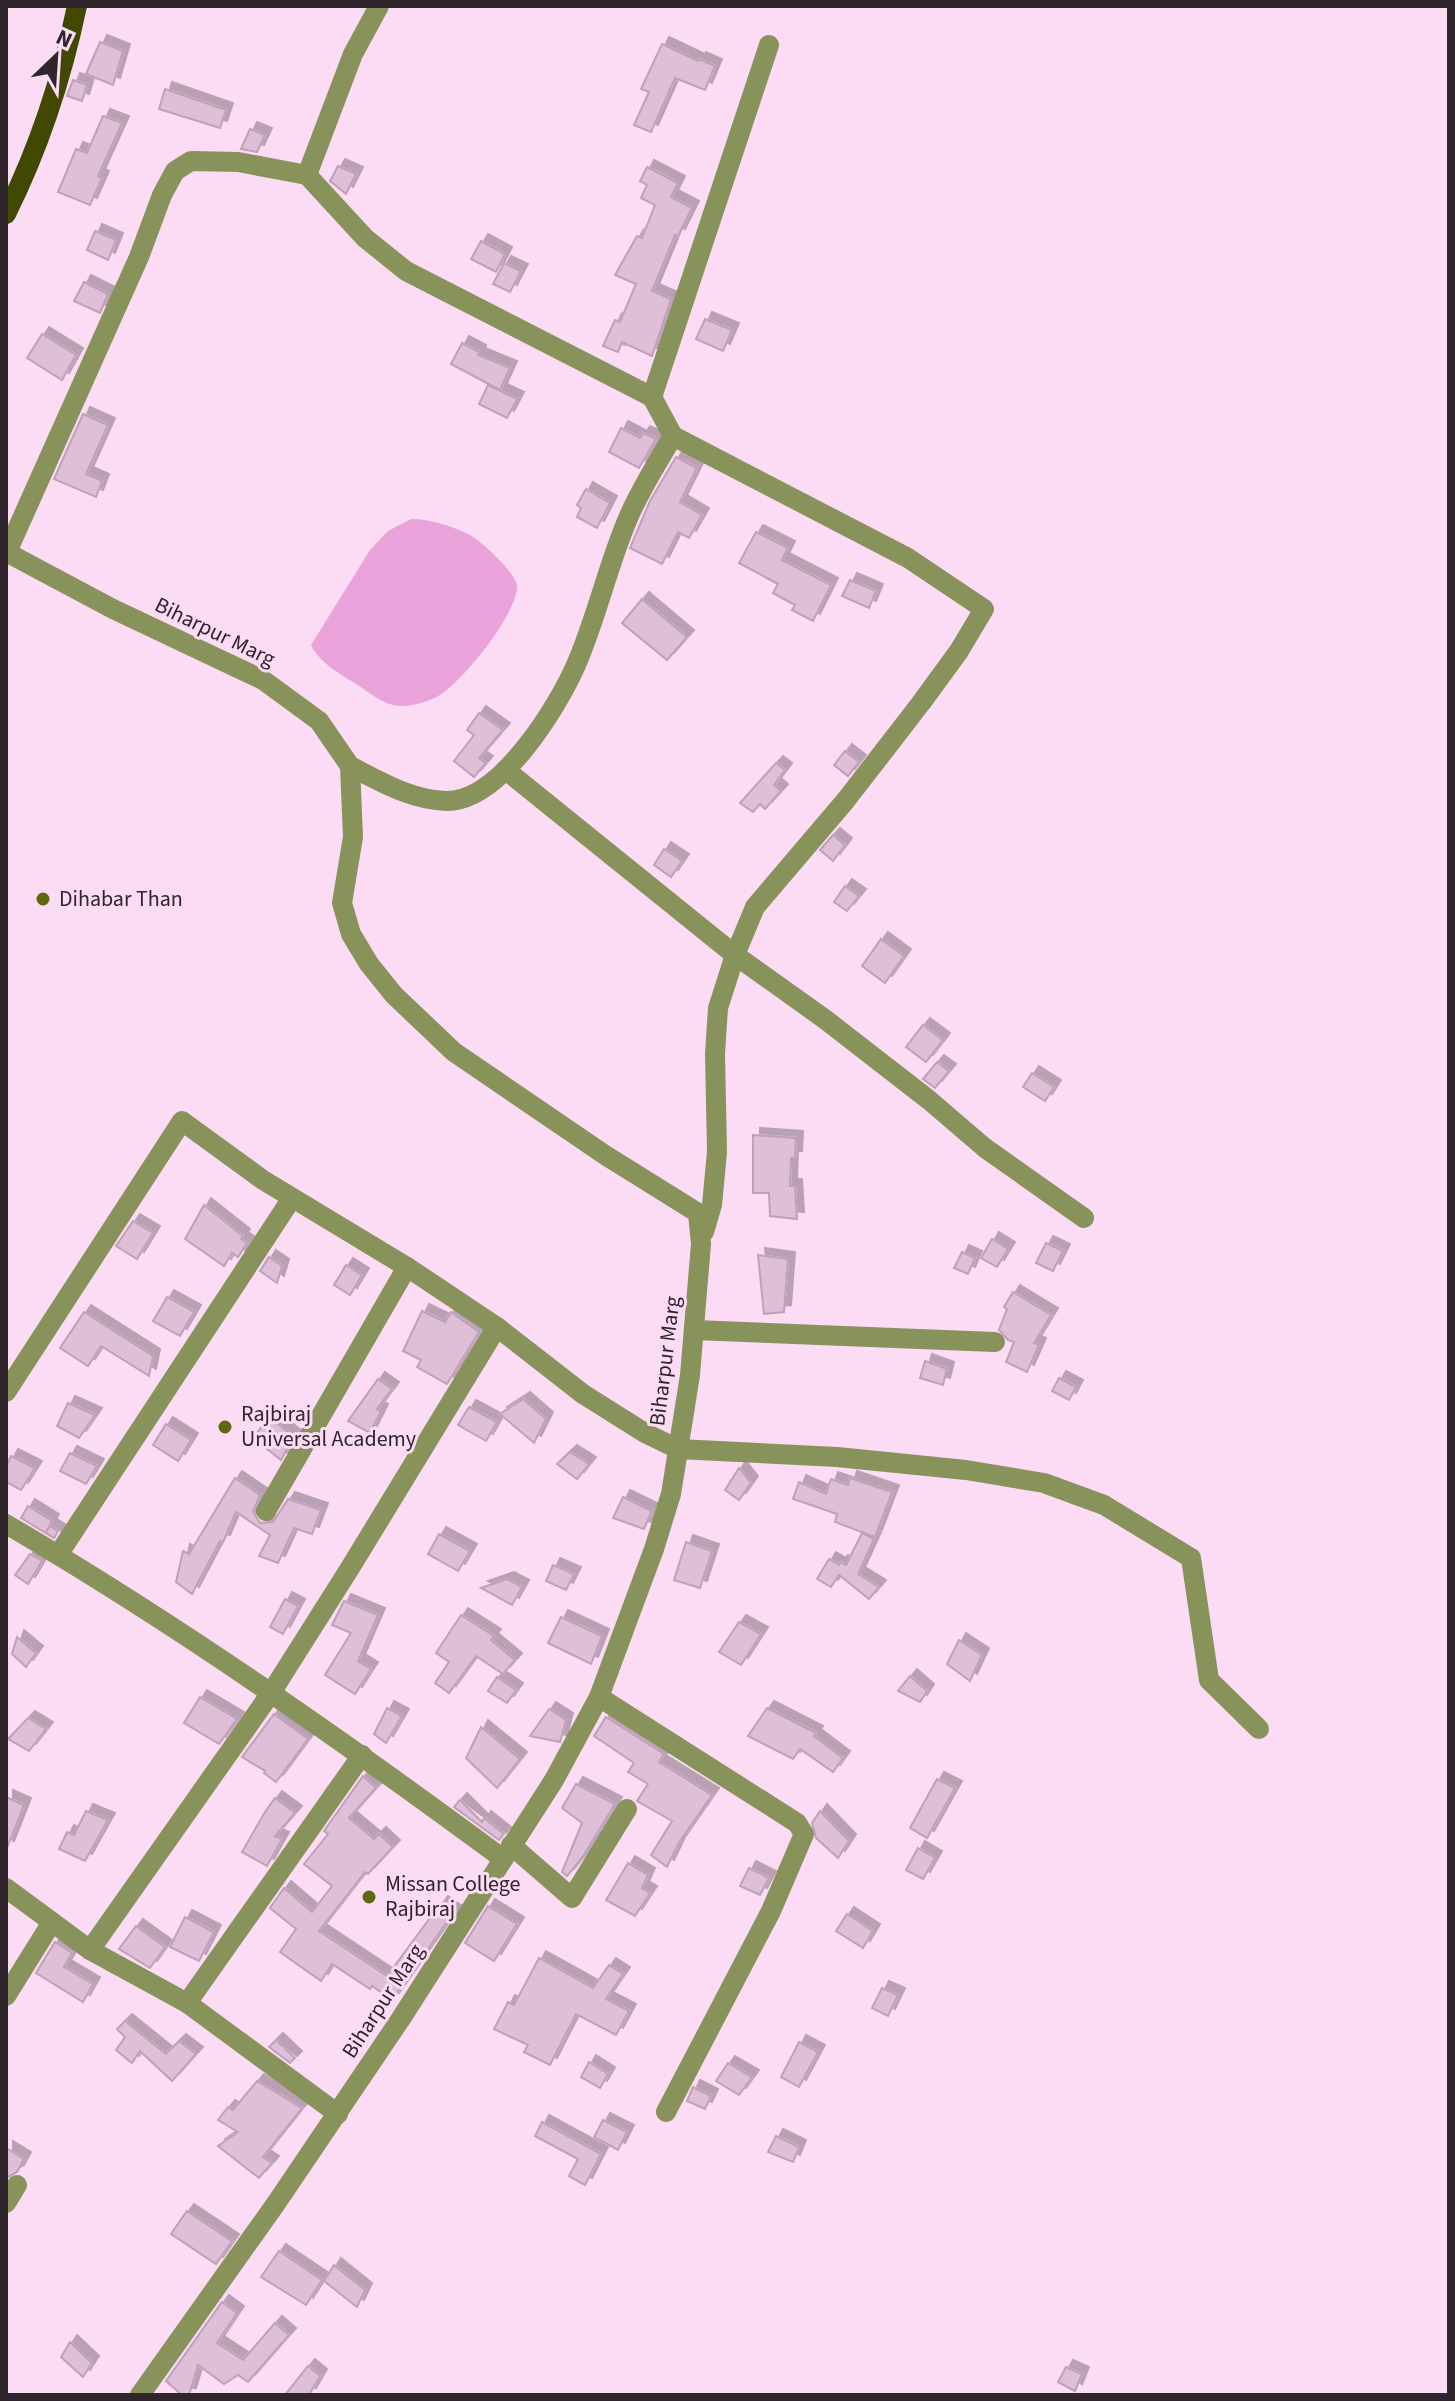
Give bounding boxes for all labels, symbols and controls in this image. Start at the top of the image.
north arrow [16,16,96,96]
text: N [51,21,77,56]
street label: Biharpur Marg [149,589,281,675]
place label: Dihabar Than [59,883,183,915]
marker: Dihabar Than [34,890,52,908]
street label: Biharpur Marg [641,1294,689,1428]
place label: Rajbiraj Universal Academy [241,1398,417,1455]
marker: Rajbiraj Universal Academy [216,1418,234,1436]
place label: Missan College Rajbiraj [385,1868,521,1925]
marker: Missan College Rajbiraj [360,1888,378,1906]
street label: Biharpur Marg [334,1937,432,2065]

